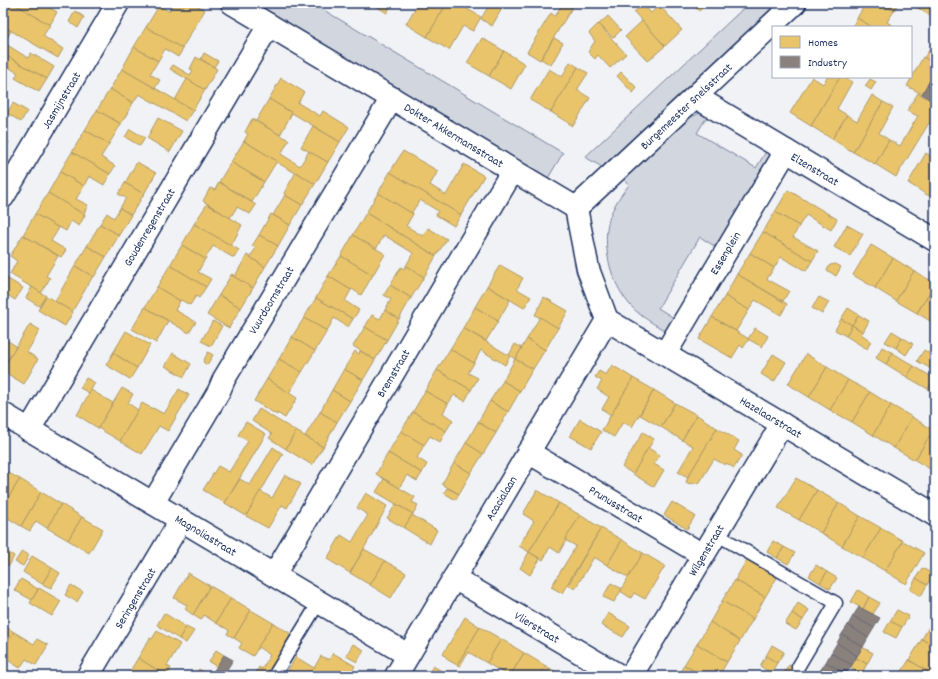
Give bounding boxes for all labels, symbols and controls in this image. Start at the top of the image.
legend [772,26,912,78]
text: Homes [808,35,838,52]
text: Industry [808,55,848,72]
street label: Burgemeester Snelsstraat [637,59,737,154]
street label: Jasmijnstraat [39,69,86,132]
street label: Dokter Akkermansstraat [400,100,507,173]
street label: Elzenstraat [787,149,842,192]
street label: Goudenregenstraat [120,185,181,270]
street label: Essenplein [707,229,746,279]
street label: Vuurdoornstraat [245,263,300,338]
street label: Bremstraat [373,346,416,401]
street label: Hazelaarstraat [736,393,805,444]
street label: Acacialaan [482,473,523,524]
street label: Prunusstraat [585,482,646,528]
street label: Magnoliastraat [171,511,240,562]
street label: Wilgenstraat [685,521,730,580]
street label: Seringenstraat [111,565,161,632]
street label: Vlierstraat [510,608,563,649]

